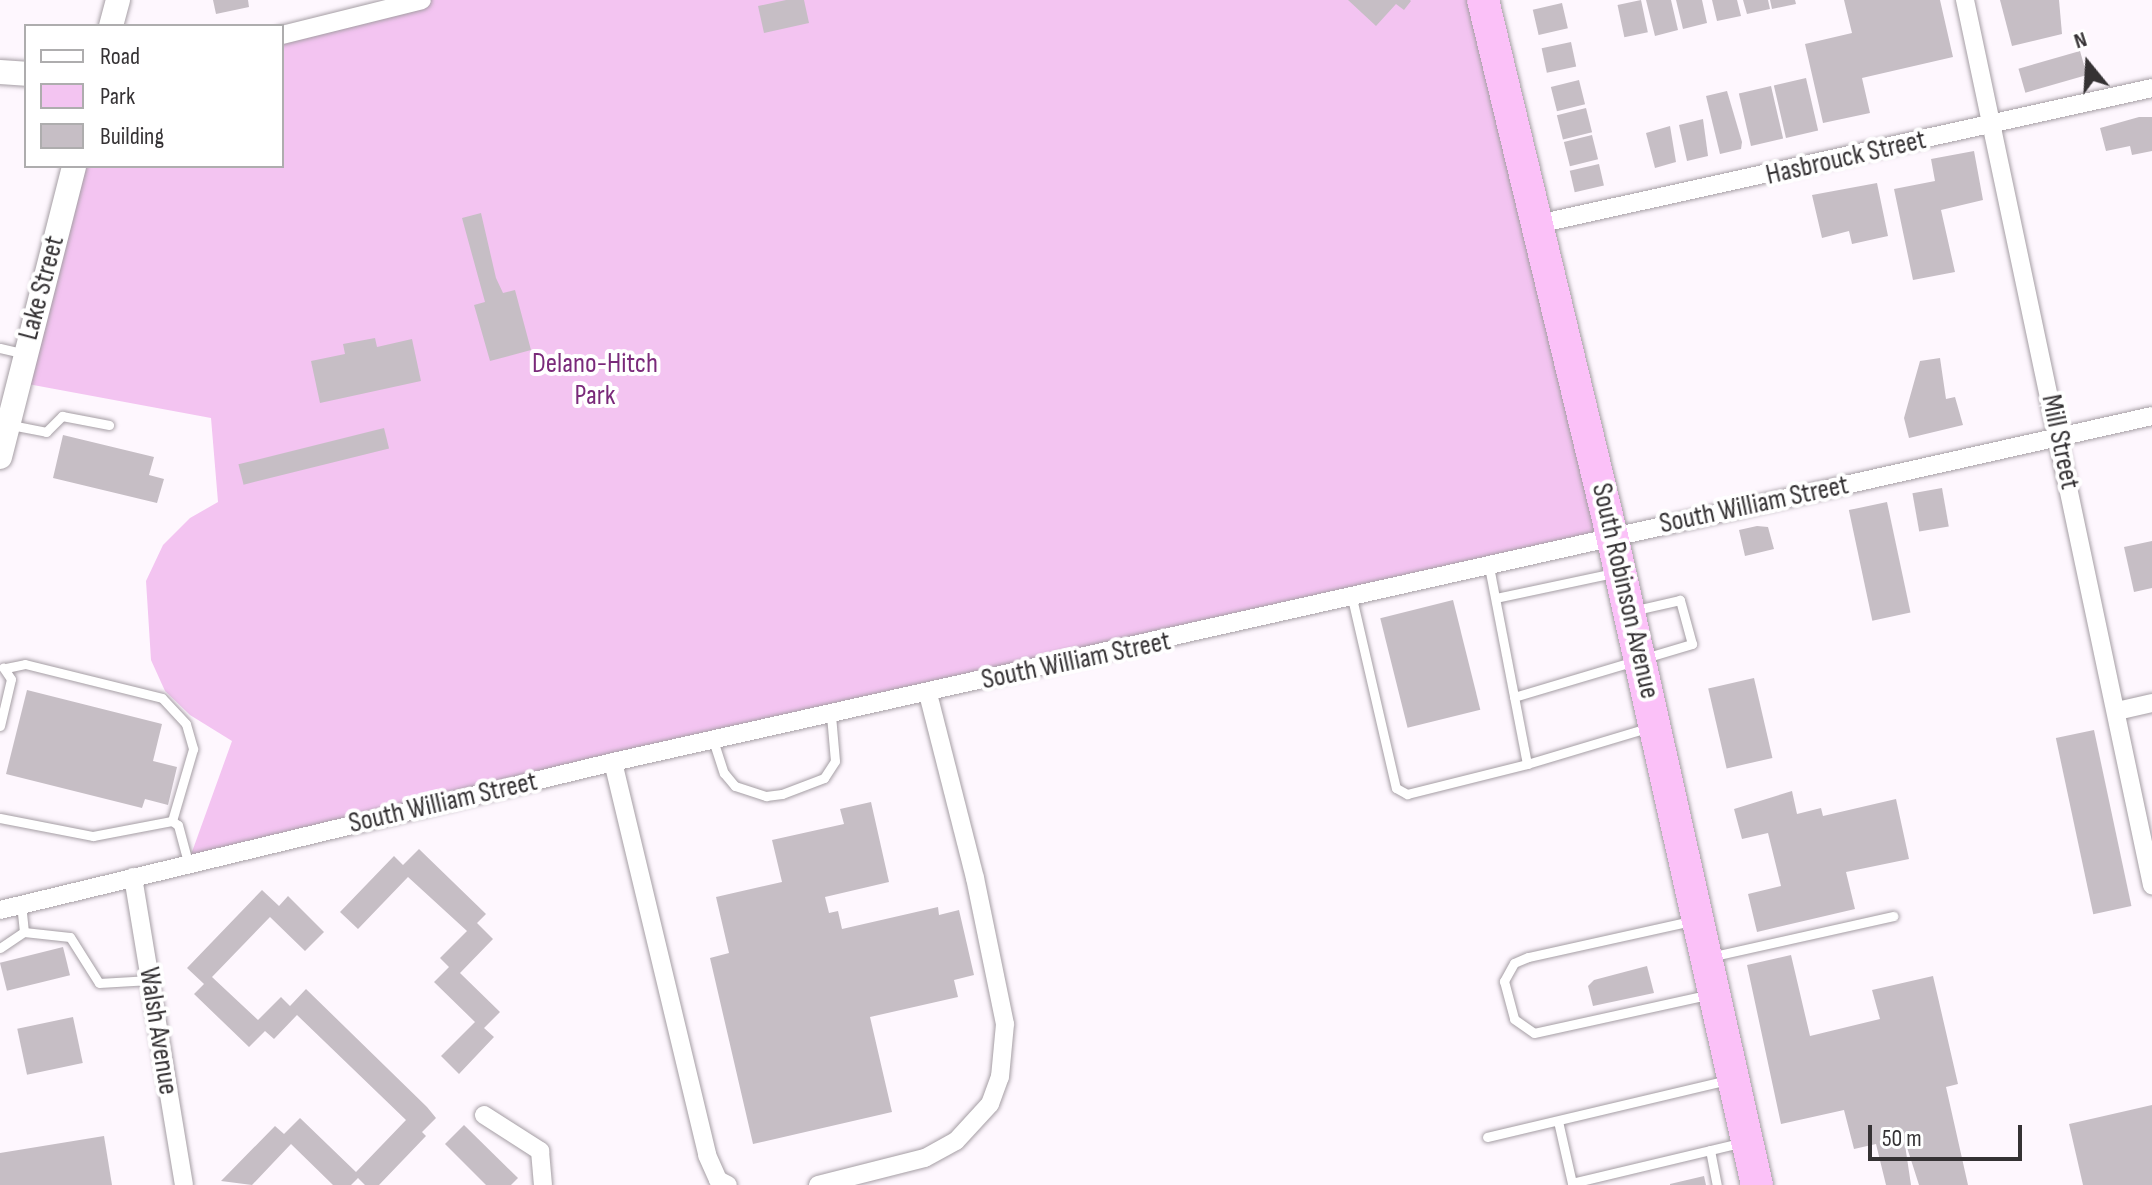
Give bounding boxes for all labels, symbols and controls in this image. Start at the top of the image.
legend [24,24,284,168]
north arrow [2048,24,2128,104]
text: N [2071,26,2090,55]
text: Road [100,42,140,71]
text: Park [100,82,135,111]
text: Building [100,122,164,151]
street label: Hasbrouck Street [1763,123,1929,193]
street label: Lake Street [12,232,72,344]
park label: Delano-Hitch Park [532,347,658,413]
street label: Mill Street [2034,392,2086,492]
street label: South William Street [1656,469,1852,541]
street label: South Robinson Avenue [1584,480,1666,702]
street label: South William Street [978,625,1174,697]
street label: South William Street [346,765,540,841]
street label: Walsh Avenue [131,965,185,1097]
scale bar [1872,1109,2026,1159]
text: 50 m [1882,1124,1922,1153]

